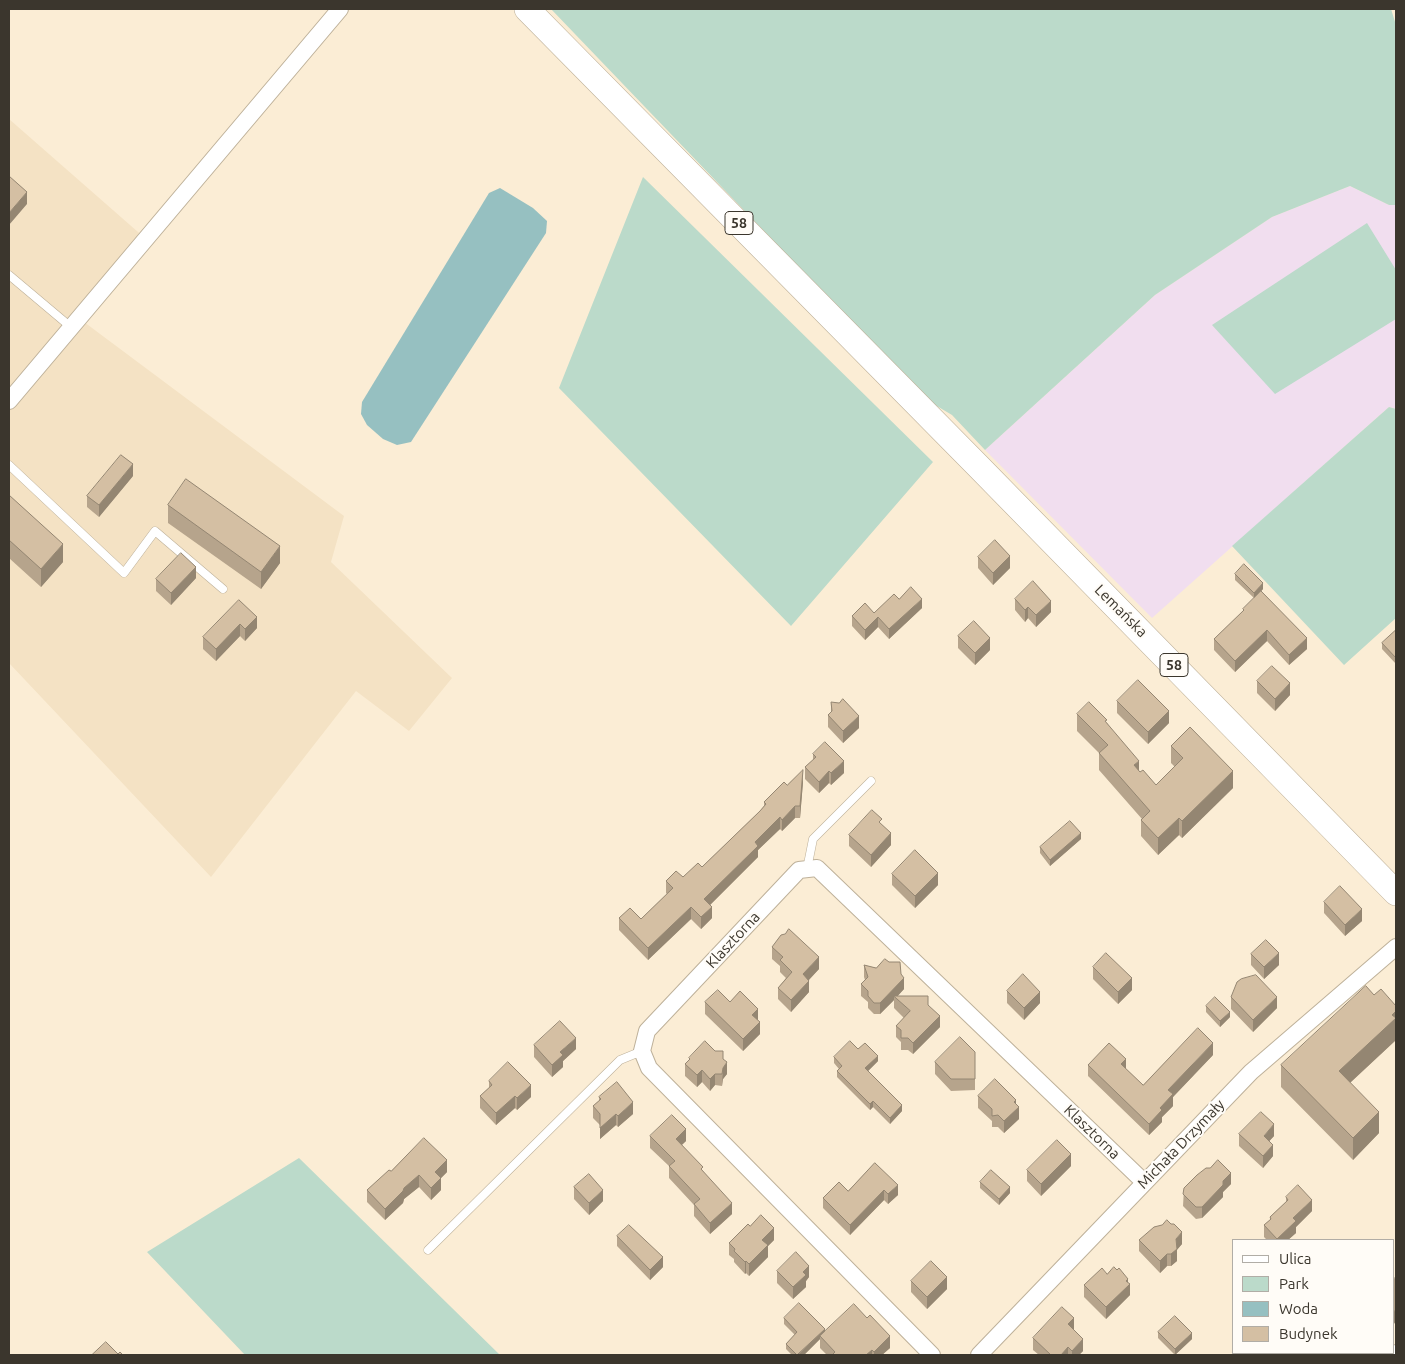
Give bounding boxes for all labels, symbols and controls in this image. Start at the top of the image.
road number: 58 [725,212,753,234]
street label: Lemańska [1091,581,1151,641]
road number: 58 [1160,654,1188,676]
street label: Klasztorna [702,908,764,972]
street label: Michała Drzymały [1134,1096,1228,1192]
street label: Klasztorna [1060,1101,1124,1163]
legend [1232,1239,1395,1354]
text: Ulica [1279,1250,1311,1267]
text: Park [1279,1275,1309,1292]
text: Woda [1279,1300,1318,1317]
text: Budynek [1279,1325,1338,1342]

